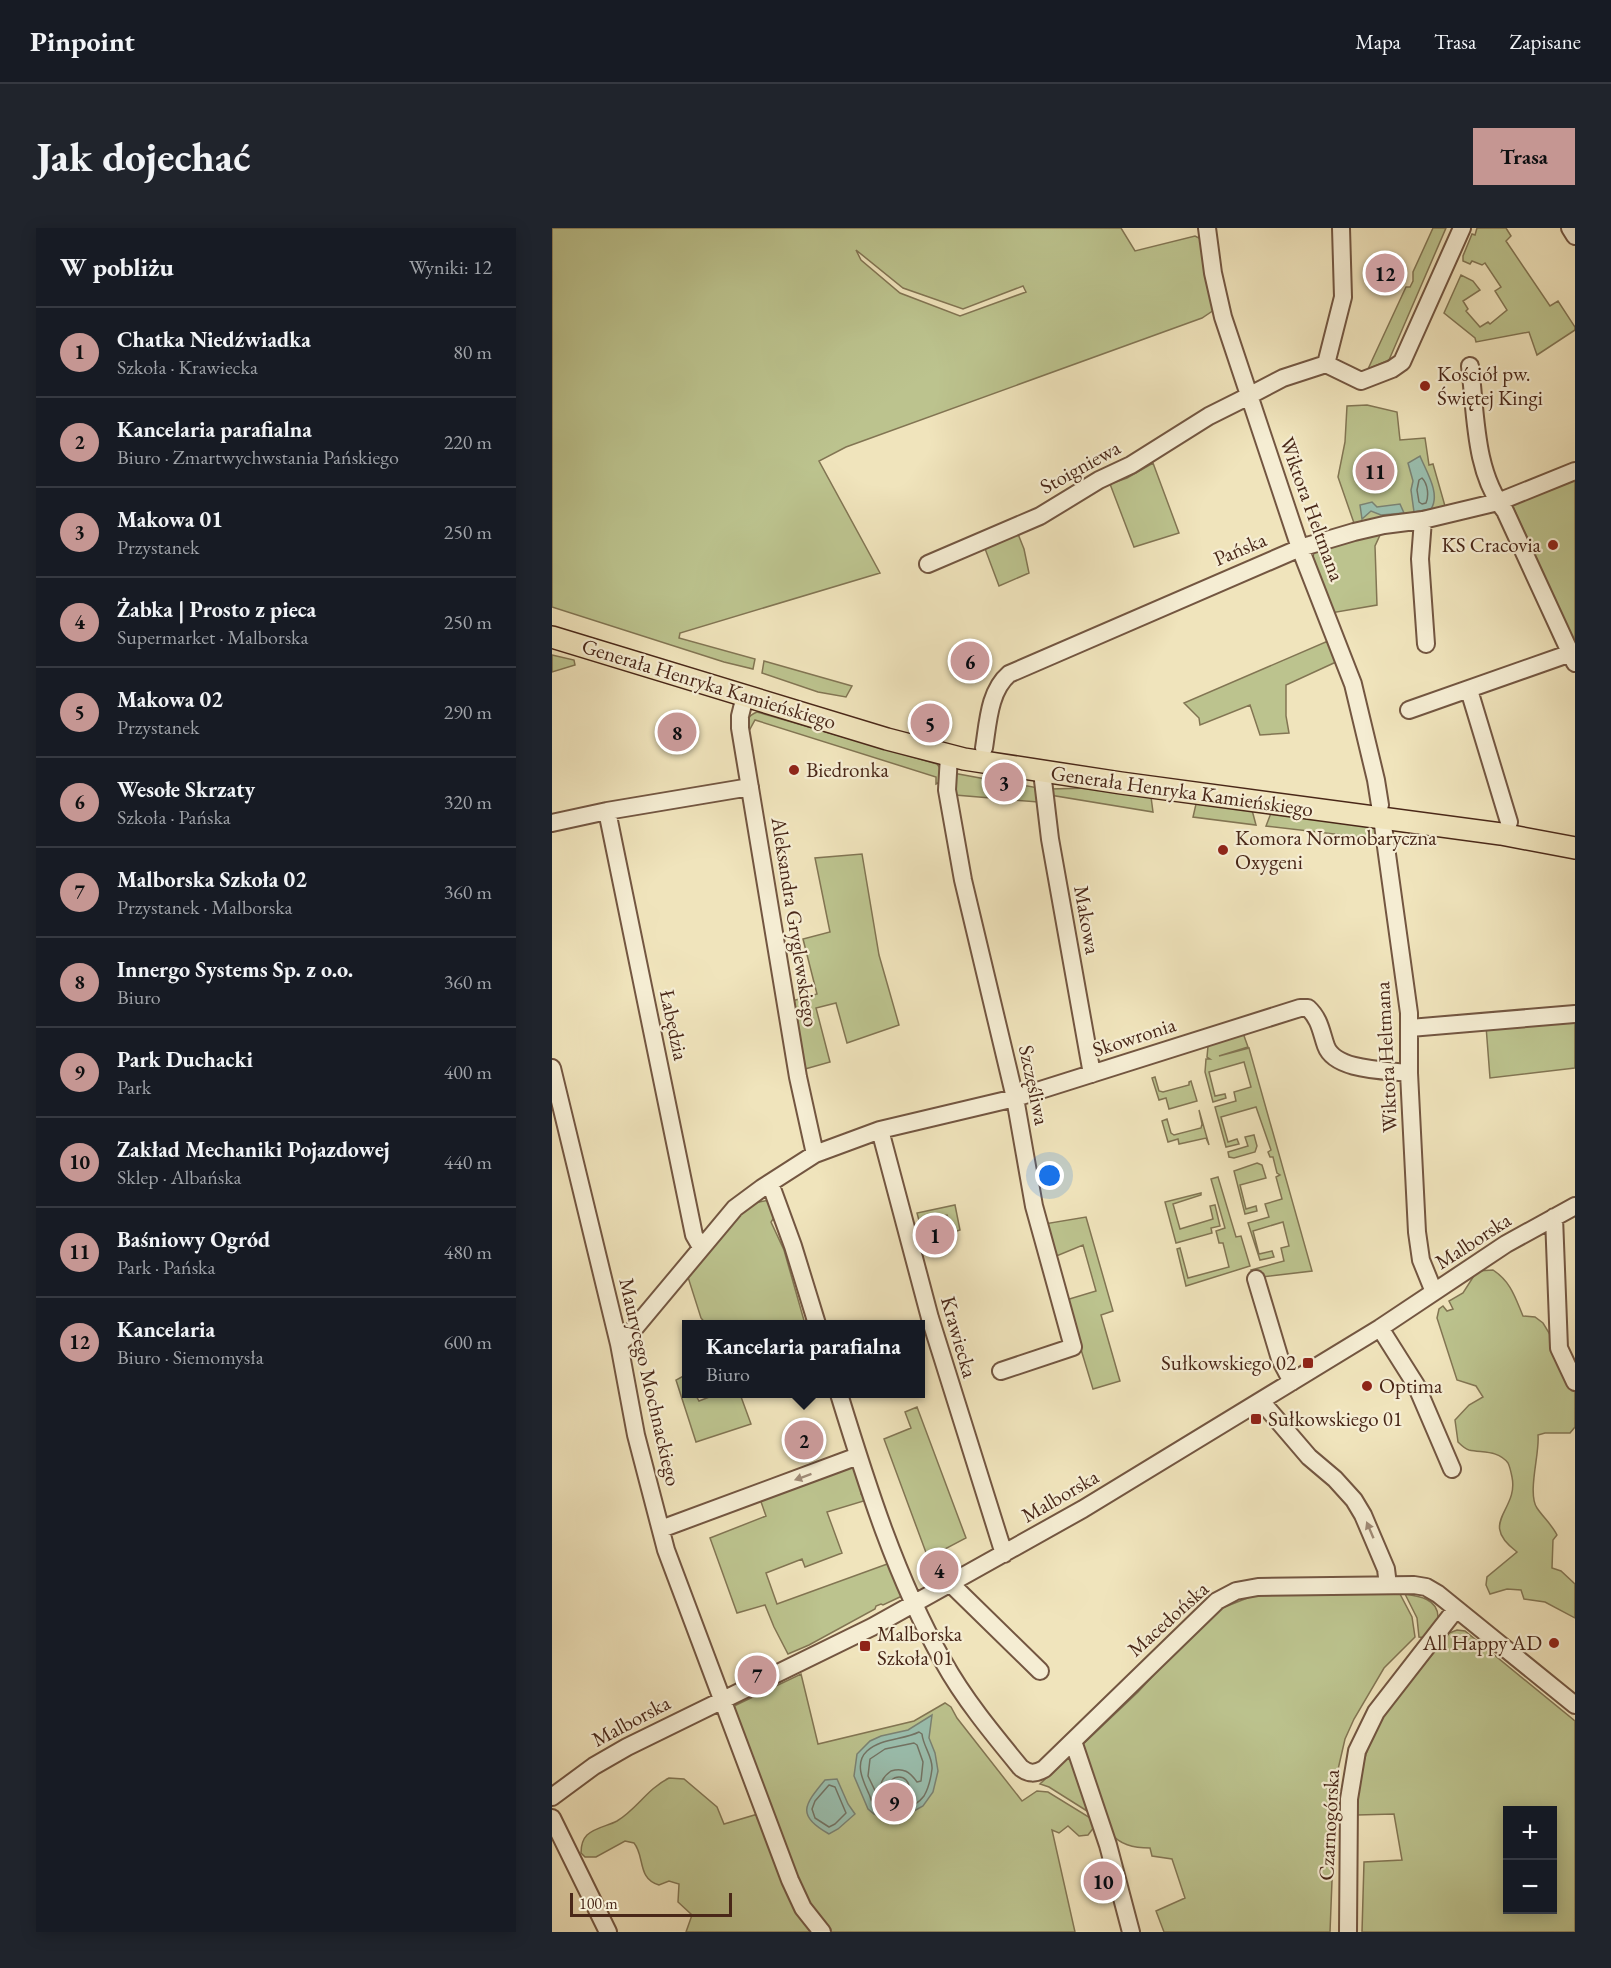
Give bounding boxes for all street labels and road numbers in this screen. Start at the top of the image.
street label: Stoigniewa [1035,433,1125,500]
street label: Wiktora Heltmana [1274,433,1351,585]
street label: Pańska [1209,525,1271,572]
street label: Generała Henryka Kamieńskiego [579,632,840,735]
street label: Generała Henryka Kamieńskiego [1049,759,1315,822]
street label: Aleksandra Gryglewskiego [765,814,825,1029]
street label: Makowa [1068,883,1107,957]
street label: Wiktora Heltmana [1368,980,1403,1133]
street label: Łabędzia [654,987,695,1063]
street label: Skowronia [1089,1010,1180,1063]
street label: Szczęśliwa [1013,1042,1056,1128]
street label: Malborska [1430,1206,1516,1275]
street label: Maurycego Mochnackiego [613,1275,688,1489]
street label: Krawiecka [935,1293,984,1381]
street label: Malborska [1016,1462,1104,1529]
street label: Macedońska [1121,1575,1214,1662]
street label: Malborska [587,1688,675,1752]
street label: Czarnogórska [1312,1768,1345,1881]

